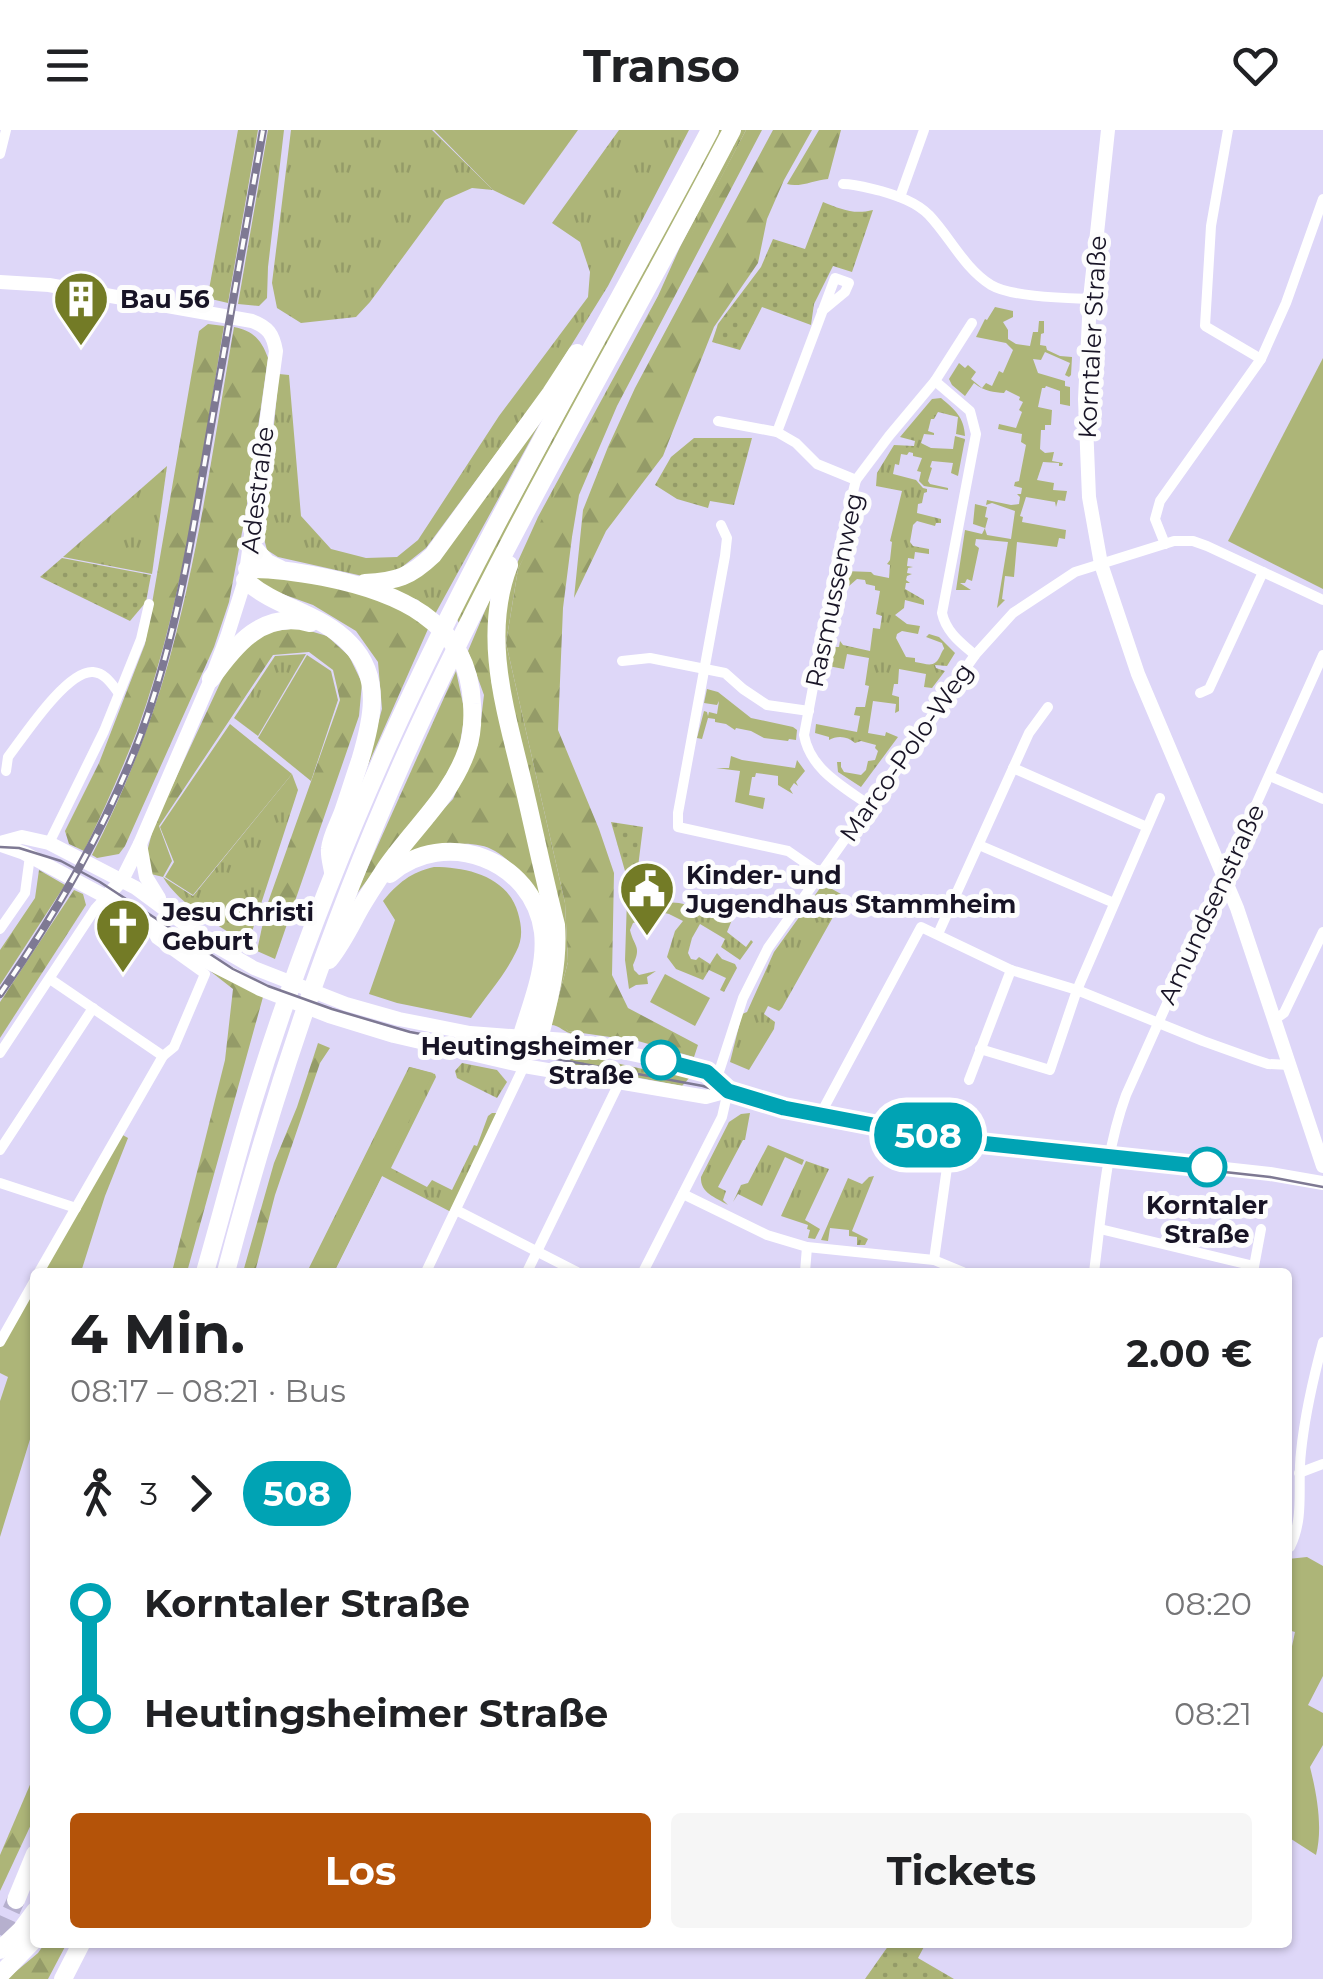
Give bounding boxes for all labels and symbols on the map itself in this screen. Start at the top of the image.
street label: Korntaler Straße [1072,235,1112,439]
building icon: Bau 56 [51,269,111,348]
place label: Bau 56 [120,284,210,314]
street label: Adestraße [234,425,280,555]
street label: Rasmussenweg [799,490,869,690]
street label: Marco-Polo-Weg [833,657,979,847]
street label: Amundsenstraße [1152,799,1270,1009]
public building icon: Kinder- und Jugendhaus Stammheim [617,859,677,938]
place label: Kinder- und Jugendhaus Stammheim [685,860,1016,919]
church icon: Jesu Christi Geburt [93,896,153,975]
place label: Jesu Christi Geburt [161,897,314,956]
place label: Heutingsheimer Straße [421,1031,634,1090]
marker: Heutingsheimer Straße [642,1041,680,1079]
line badge: 508 [870,1102,986,1168]
marker: Korntaler Straße [1188,1148,1226,1186]
place label: Korntaler Straße [1146,1190,1268,1249]

